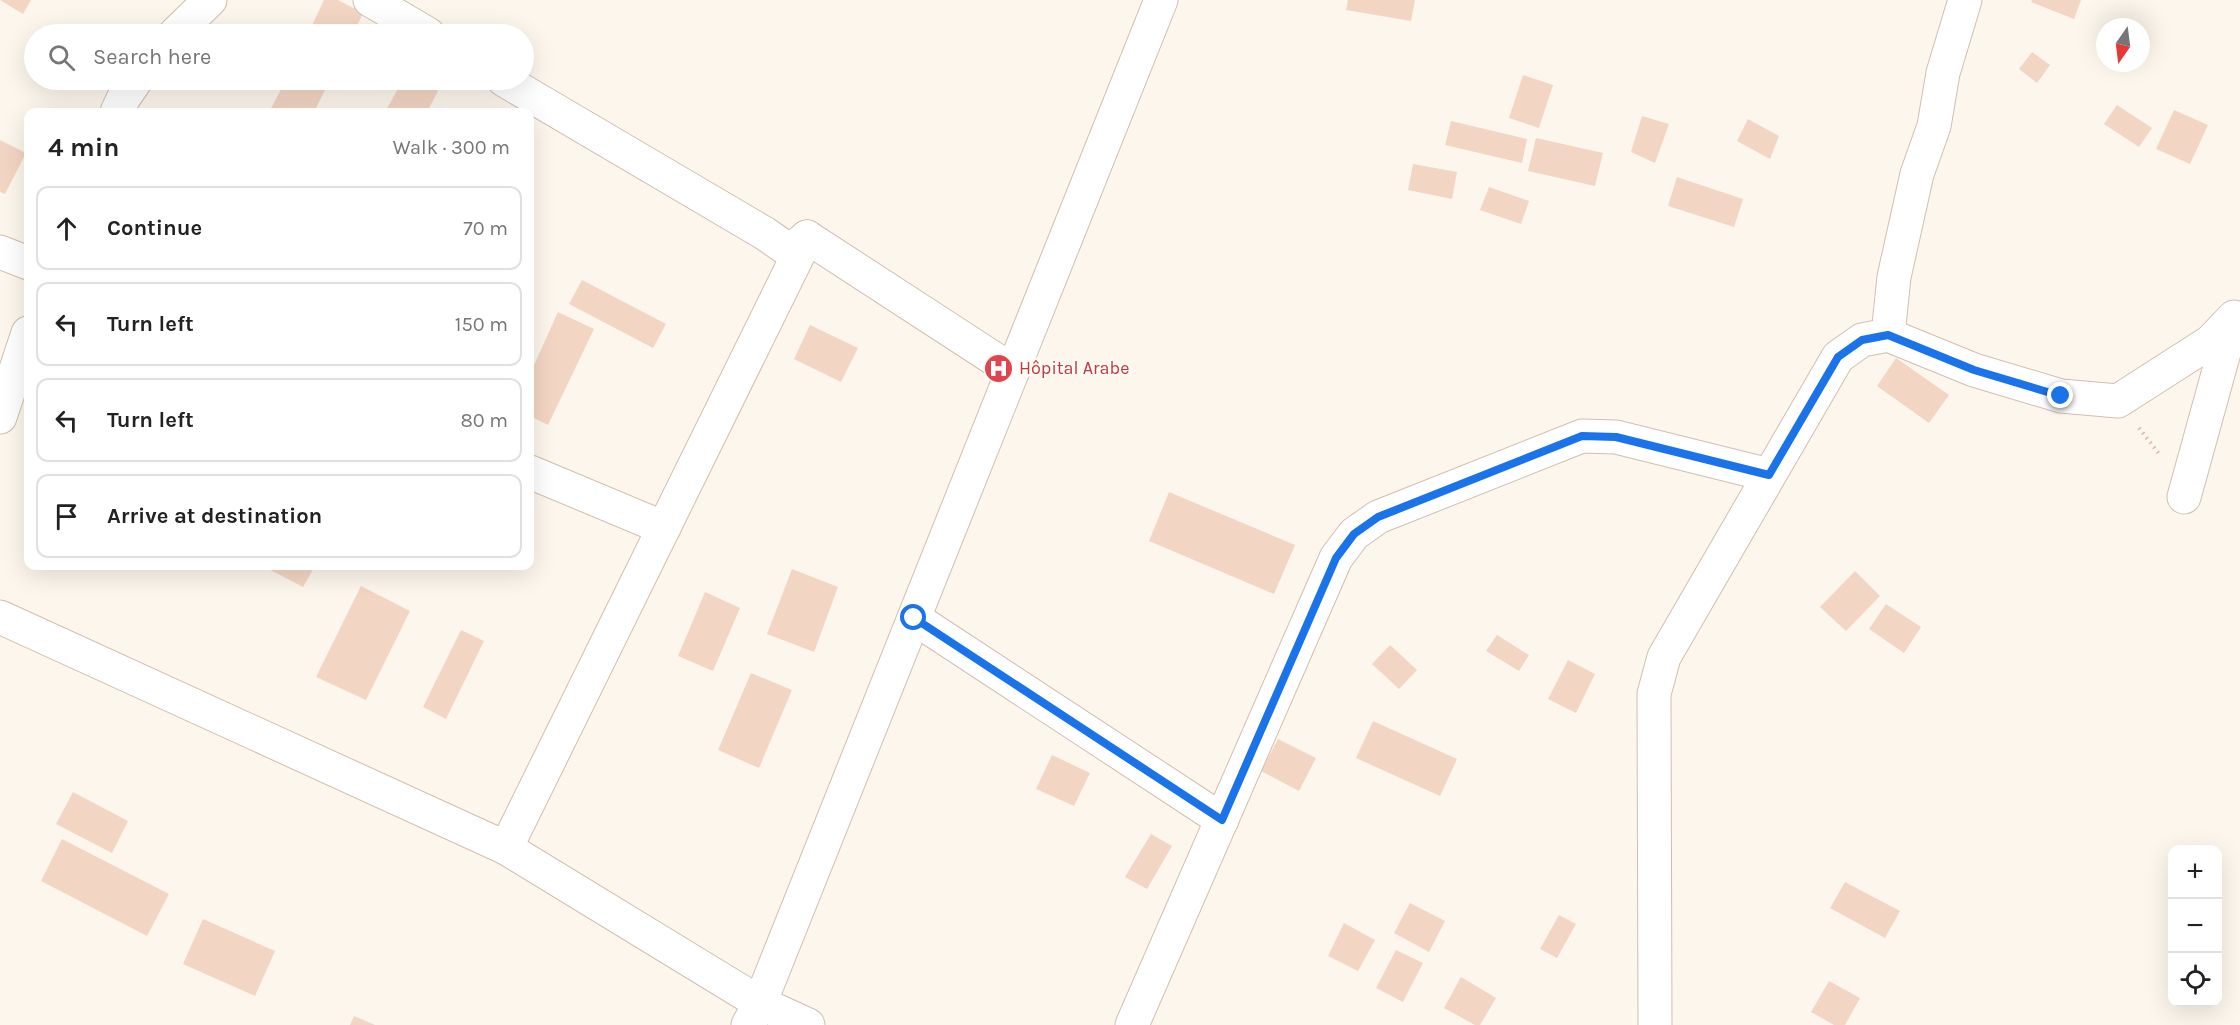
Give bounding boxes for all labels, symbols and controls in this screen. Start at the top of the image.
north arrow [2096,18,2150,72]
search box [24,24,534,90]
icon: search [45,41,78,74]
text: Search here [93,44,211,70]
text: 4 min [48,132,119,163]
text: Walk · 300 m [393,136,510,159]
icon: ahead [50,212,83,245]
text: Continue [107,215,202,241]
text: 70 m [463,217,508,240]
icon: left [50,308,83,341]
text: Turn left [107,311,194,337]
text: 150 m [455,313,508,336]
hospital icon: Hôpital Arabe [982,352,1014,384]
place label: Hôpital Arabe [1019,357,1129,379]
route end [2047,382,2073,408]
icon: left [50,404,83,437]
text: Turn left [107,407,194,433]
text: 80 m [460,409,508,432]
icon: arrive [50,500,83,533]
text: Arrive at destination [107,503,322,529]
route start [900,604,926,630]
map controls [2168,845,2222,1007]
button: + [2168,845,2222,899]
button: − [2168,899,2222,953]
button: locate [2168,953,2222,1007]

